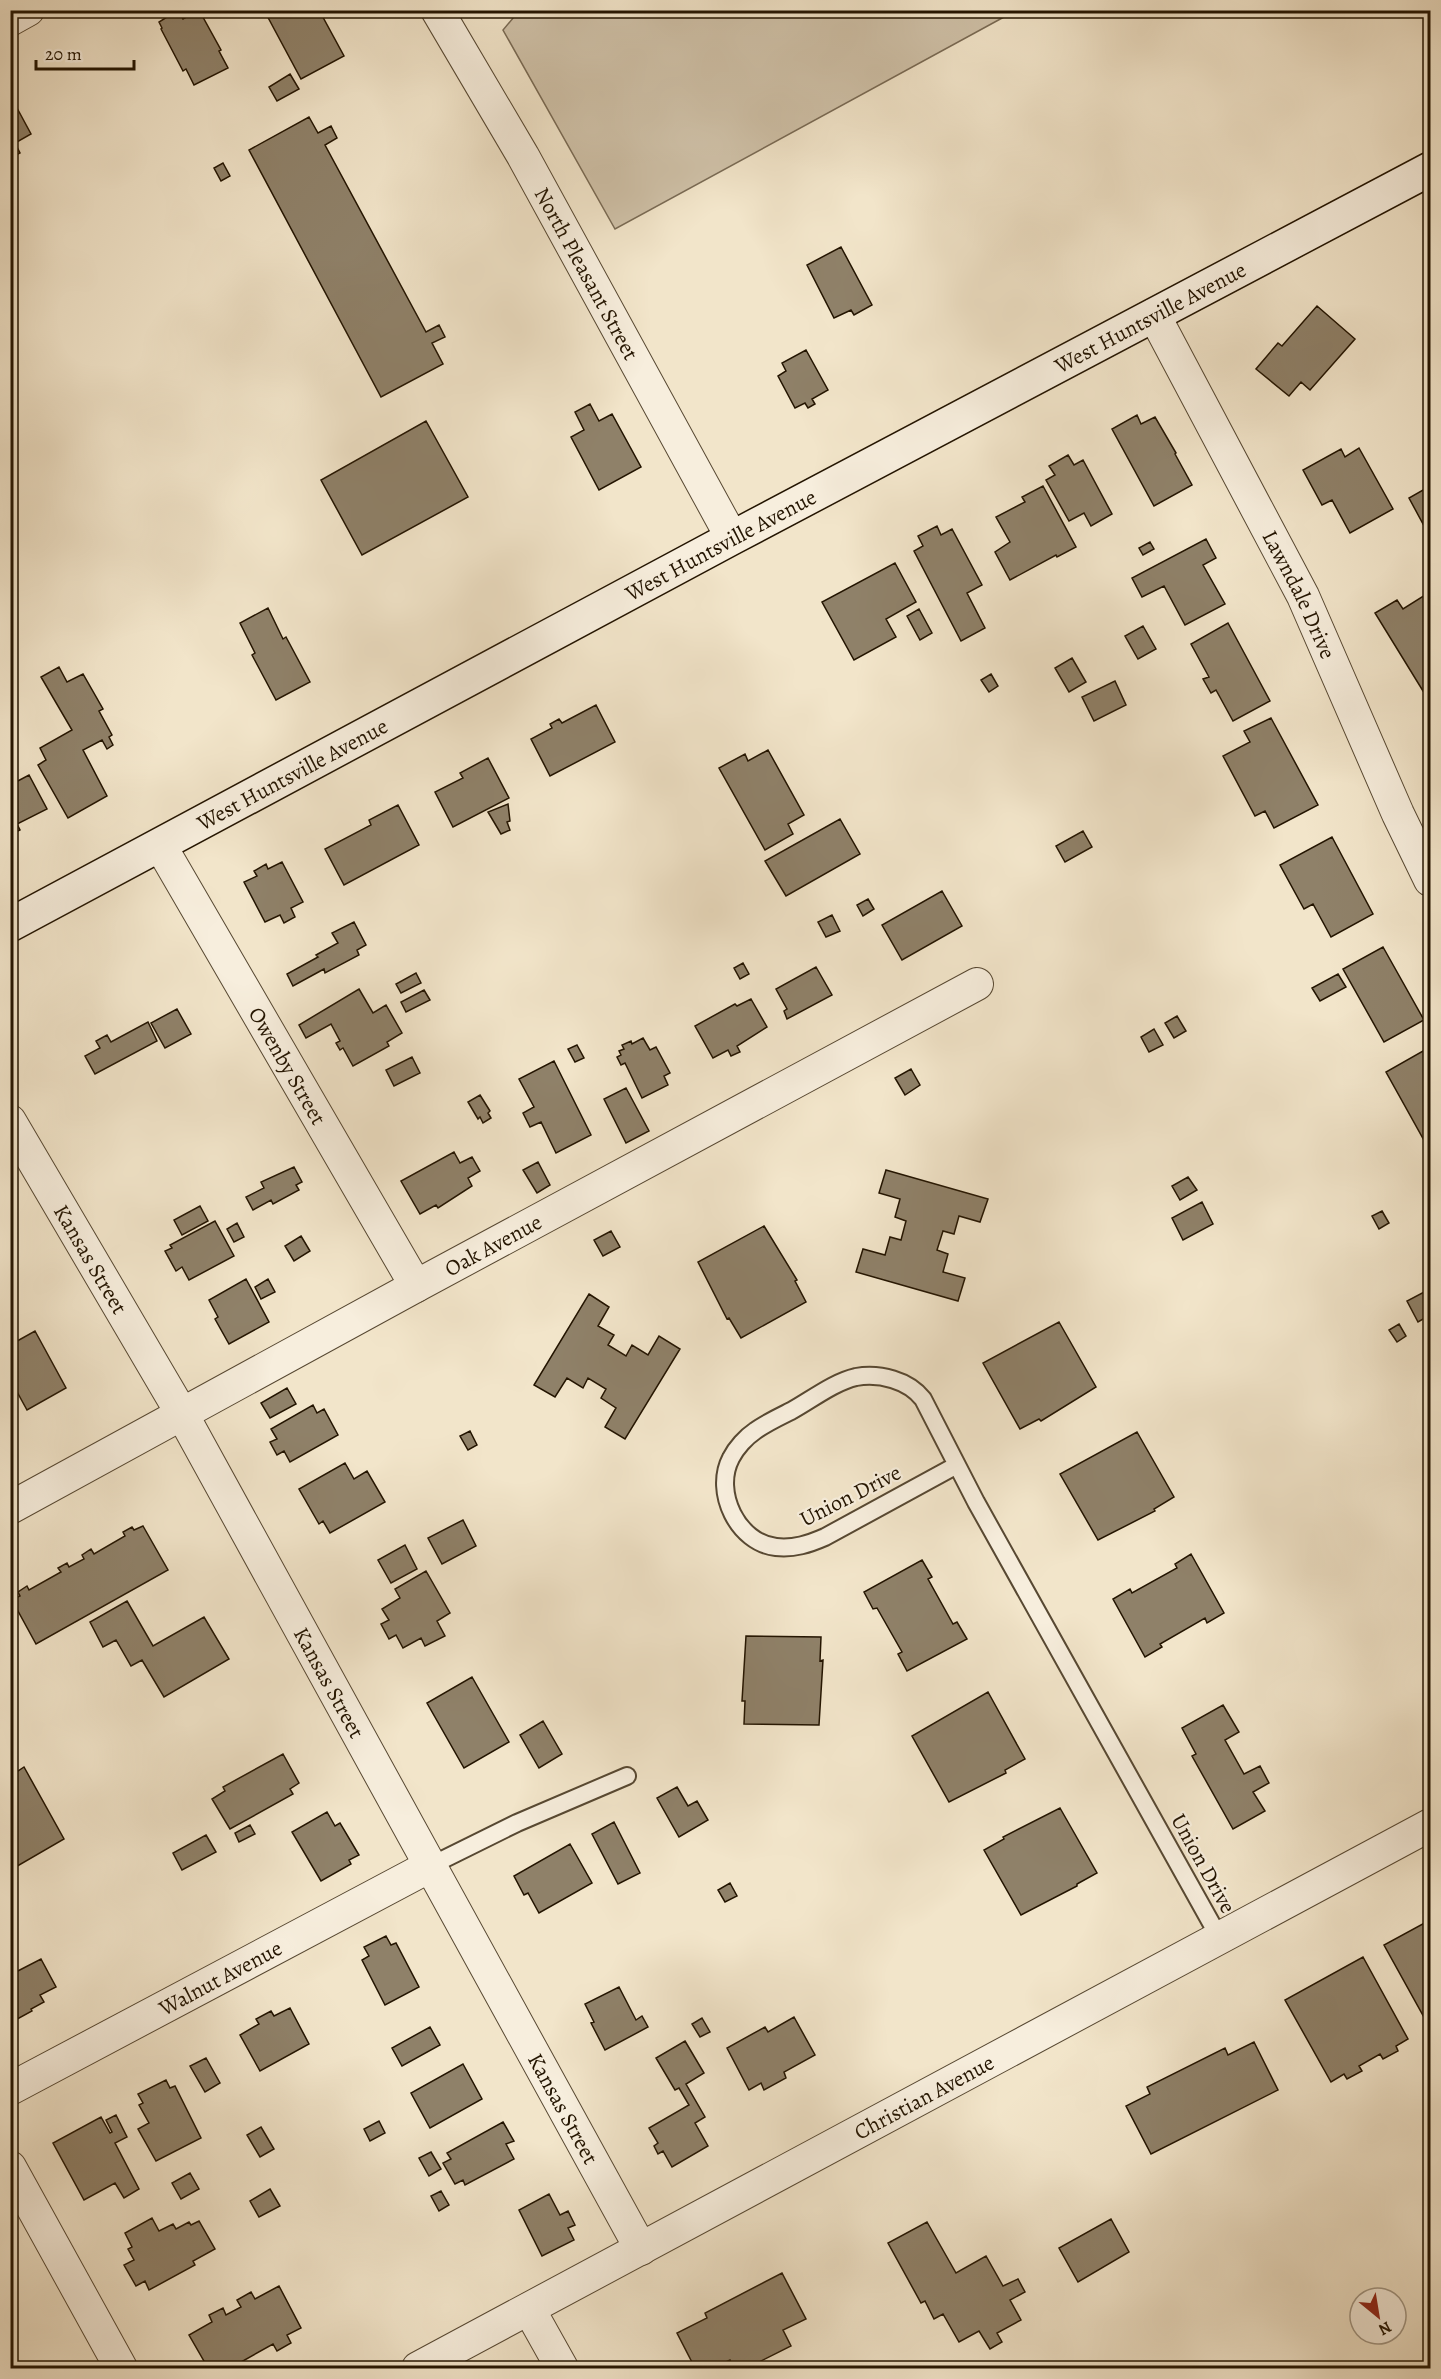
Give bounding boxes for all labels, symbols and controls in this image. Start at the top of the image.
scale bar [36,33,134,71]
text: 20 m [45,42,82,66]
street label: North Pleasant Street [527,182,646,365]
street label: West Huntsville Avenue [1049,255,1251,381]
street label: West Huntsville Avenue [619,482,822,609]
street label: Lawndale Drive [1255,525,1343,664]
street label: West Huntsville Avenue [191,711,393,839]
street label: Owenby Street [241,1002,333,1131]
street label: Kansas Street [46,1199,134,1320]
street label: Oak Avenue [439,1207,547,1284]
street label: Union Drive [795,1458,906,1534]
street label: Kansas Street [286,1622,371,1744]
street label: Union Drive [1163,1808,1243,1919]
street label: Walnut Avenue [153,1933,288,2024]
street label: Kansas Street [520,2048,605,2170]
street label: Christian Avenue [849,2048,1000,2147]
north arrow [1348,2286,1408,2346]
text: N [1374,2316,1396,2341]

